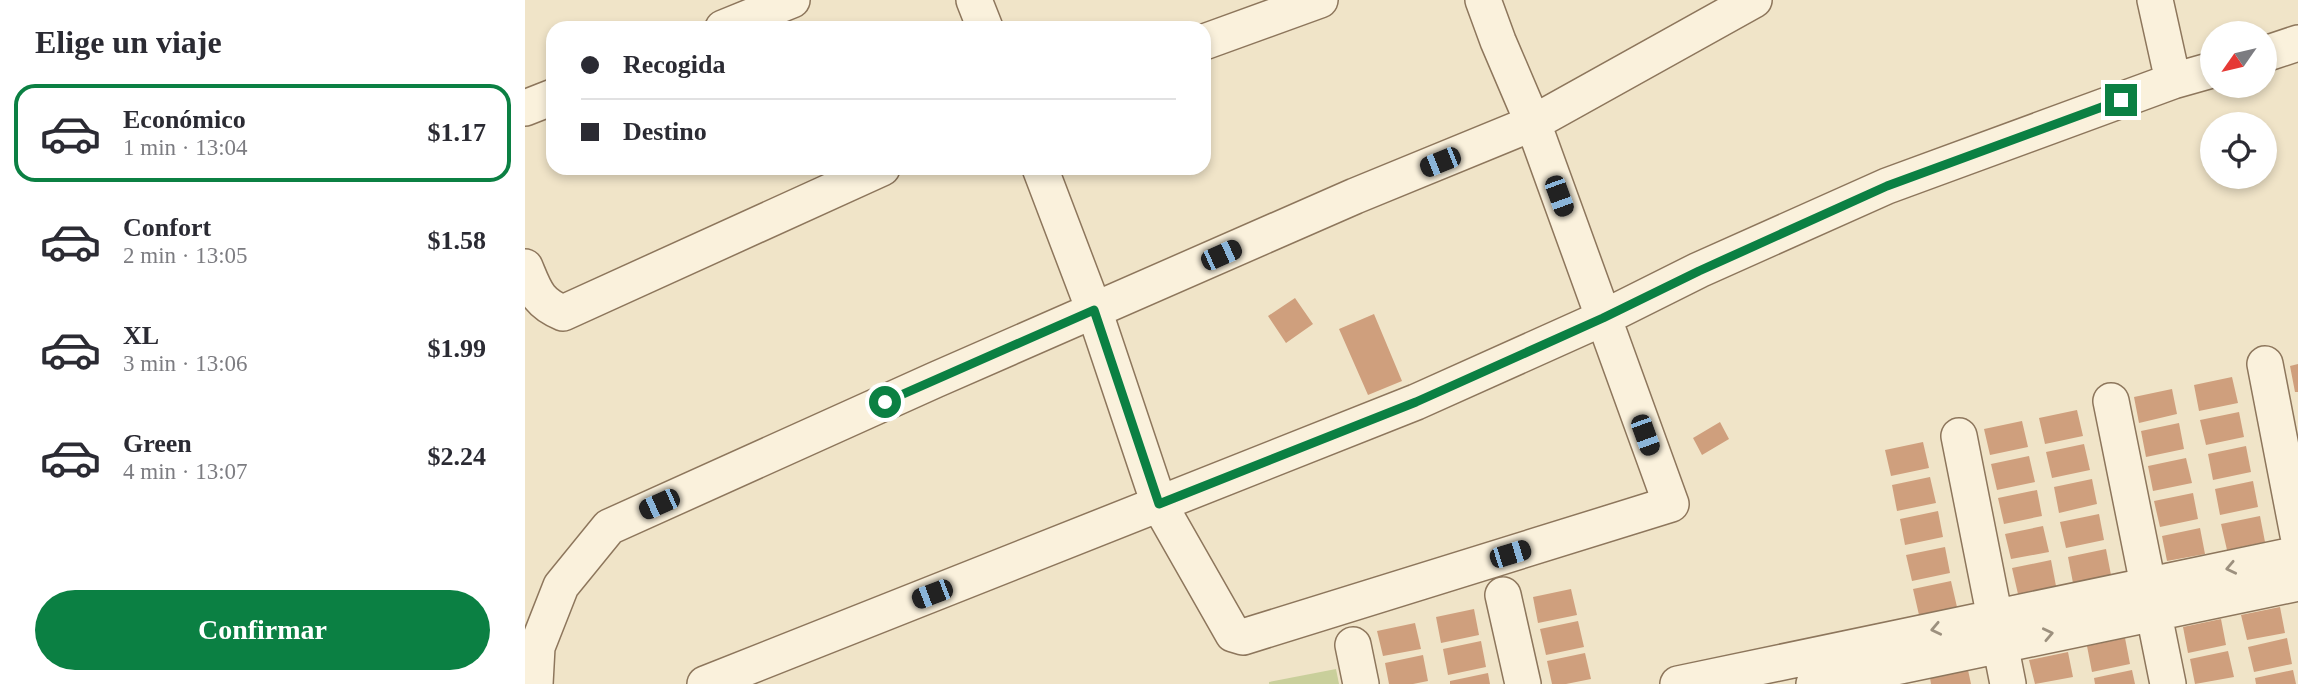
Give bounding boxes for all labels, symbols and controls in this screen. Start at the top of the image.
north arrow [2200,21,2277,98]
map controls [2200,21,2277,189]
text: Elige un viaje [35,24,222,60]
text: Recogida [623,50,726,79]
route end [2105,84,2137,116]
icon: car [39,102,102,165]
text: Económico [123,105,246,134]
button: locate [2200,112,2277,189]
text: Destino [623,117,707,146]
text: $1.17 [428,118,486,147]
text: 1 min · 13:04 [123,135,248,160]
car [1417,144,1464,180]
car [1542,173,1577,219]
icon: car [39,210,102,273]
text: Confort [123,213,211,242]
text: $1.58 [428,226,486,255]
car [1198,237,1245,273]
text: 2 min · 13:05 [123,243,248,268]
icon: car [39,318,102,381]
text: XL [123,321,159,350]
text: $1.99 [428,334,486,363]
text: 3 min · 13:06 [123,351,248,376]
route start [869,386,901,418]
car [1628,412,1663,458]
icon: car [39,426,102,489]
text: Green [123,429,192,458]
text: $2.24 [428,442,486,471]
text: 4 min · 13:07 [123,459,248,484]
car [636,486,683,522]
car [1487,538,1534,570]
one-way arrow [2225,560,2237,575]
car [909,577,956,611]
button: Confirmar [35,590,490,670]
one-way arrow [1930,620,1942,635]
one-way arrow [2042,627,2054,642]

